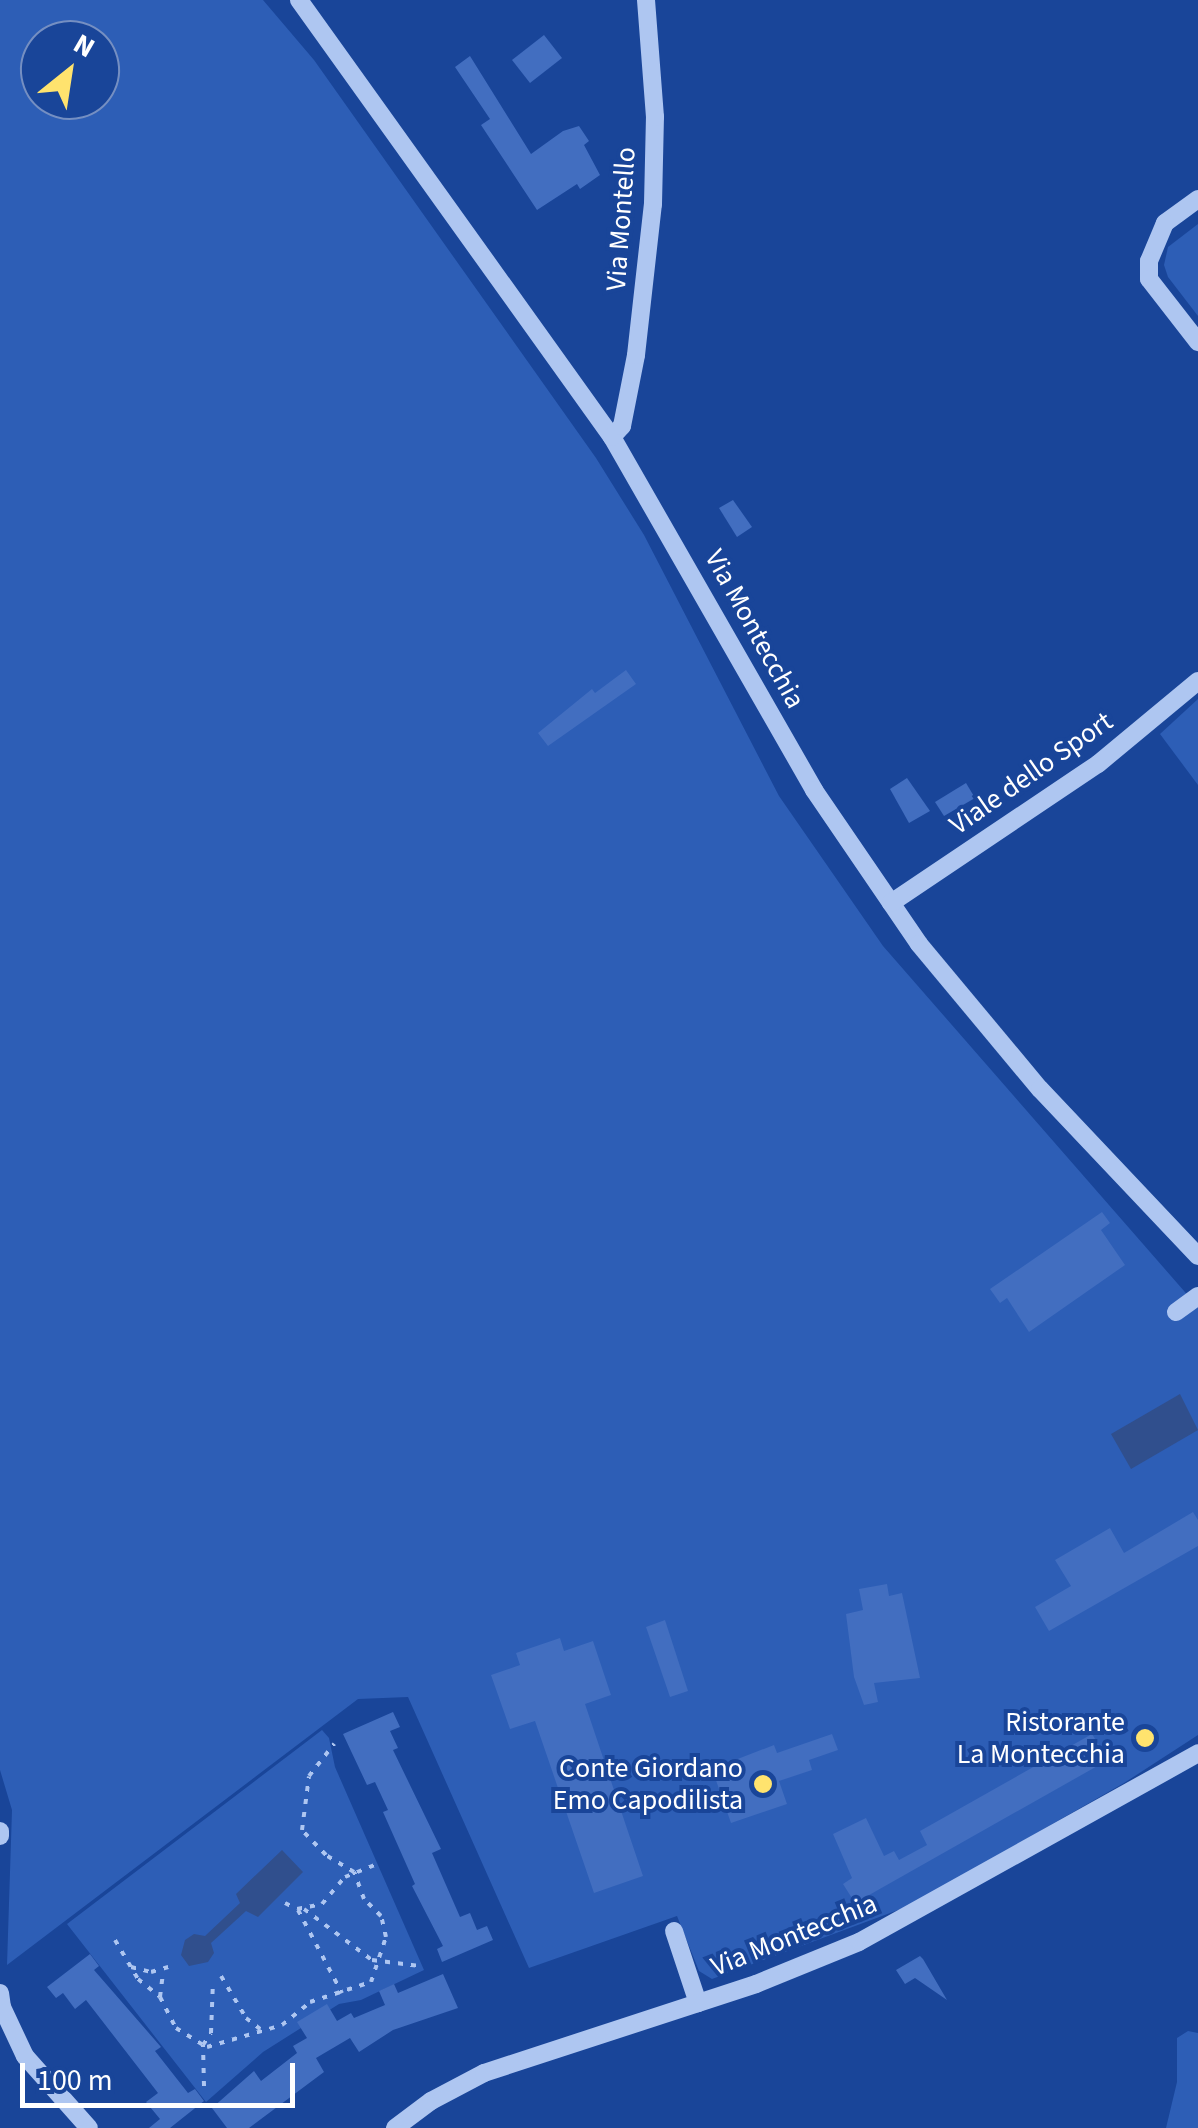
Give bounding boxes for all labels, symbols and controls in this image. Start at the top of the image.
north arrow [20,20,120,120]
text: N [66,24,102,68]
street label: Via Montello [599,146,643,292]
street label: Via Montecchia [698,544,812,714]
street label: Viale dello Sport [943,704,1119,842]
place label: Ristorante La Montecchia [957,1705,1125,1771]
marker: Ristorante La Montecchia [1134,1727,1156,1749]
place label: Conte Giordano Emo Capodilista [553,1751,743,1817]
marker: Conte Giordano Emo Capodilista [752,1773,774,1795]
street label: Via Montecchia [706,1886,882,1984]
scale bar [25,2043,300,2105]
text: 100 m [37,2059,113,2102]

